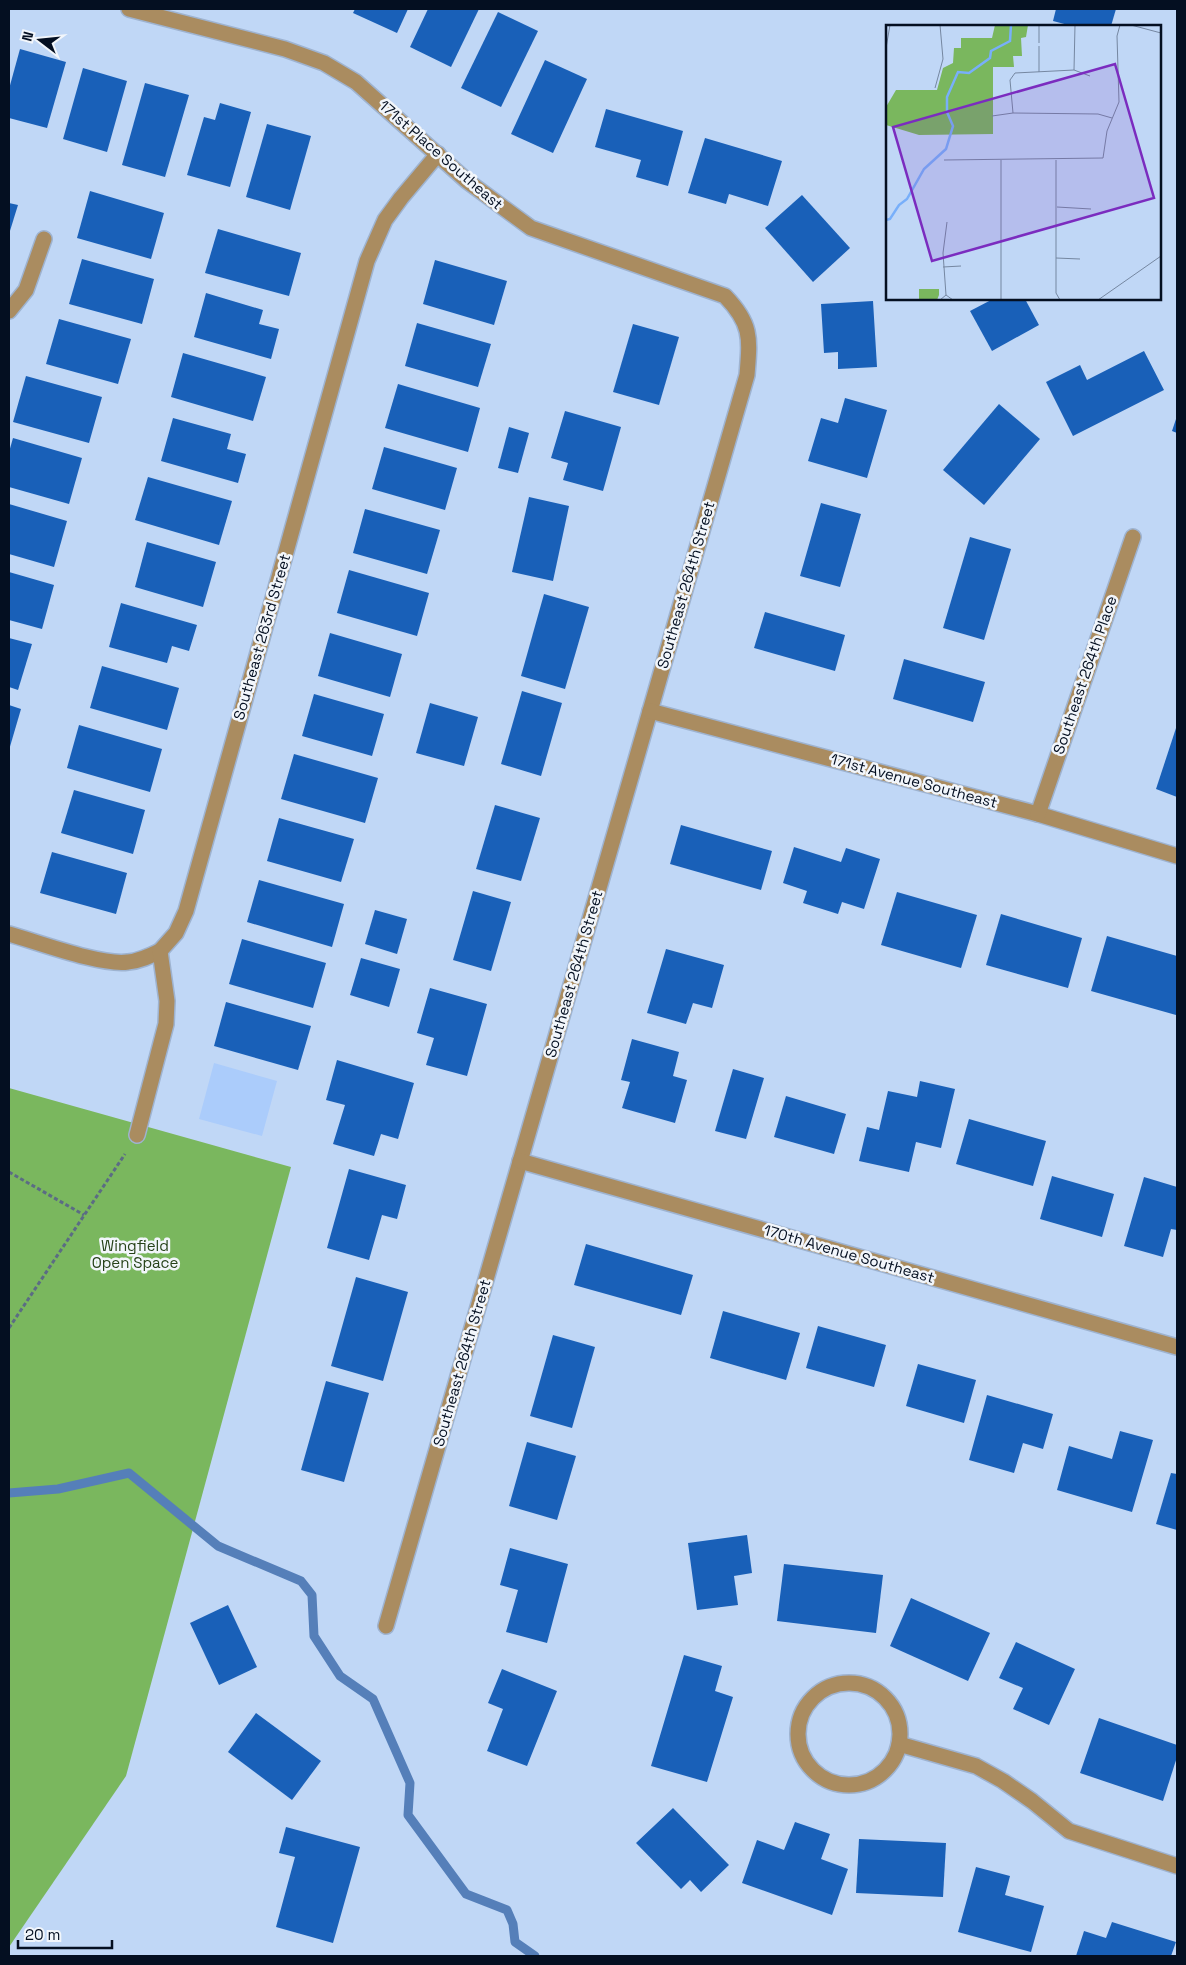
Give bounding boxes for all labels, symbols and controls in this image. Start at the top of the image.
north arrow [15,15,65,65]
inset map [886,25,1161,300]
text: N [18,29,37,43]
street label: 171st Place Southeast [375,96,507,214]
street label: Southeast 264th Street [653,499,719,671]
street label: Southeast 263rd Street [229,552,294,722]
street label: Southeast 264th Place [1048,593,1121,756]
street label: 171st Avenue Southeast [829,749,1000,812]
street label: Southeast 264th Street [541,888,607,1060]
street label: 170th Avenue Southeast [762,1220,937,1287]
park label: Wingfield Open Space [92,1236,178,1272]
street label: Southeast 264th Street [429,1277,495,1449]
scale bar [18,1918,111,1950]
text: 20 m [25,1925,60,1944]

